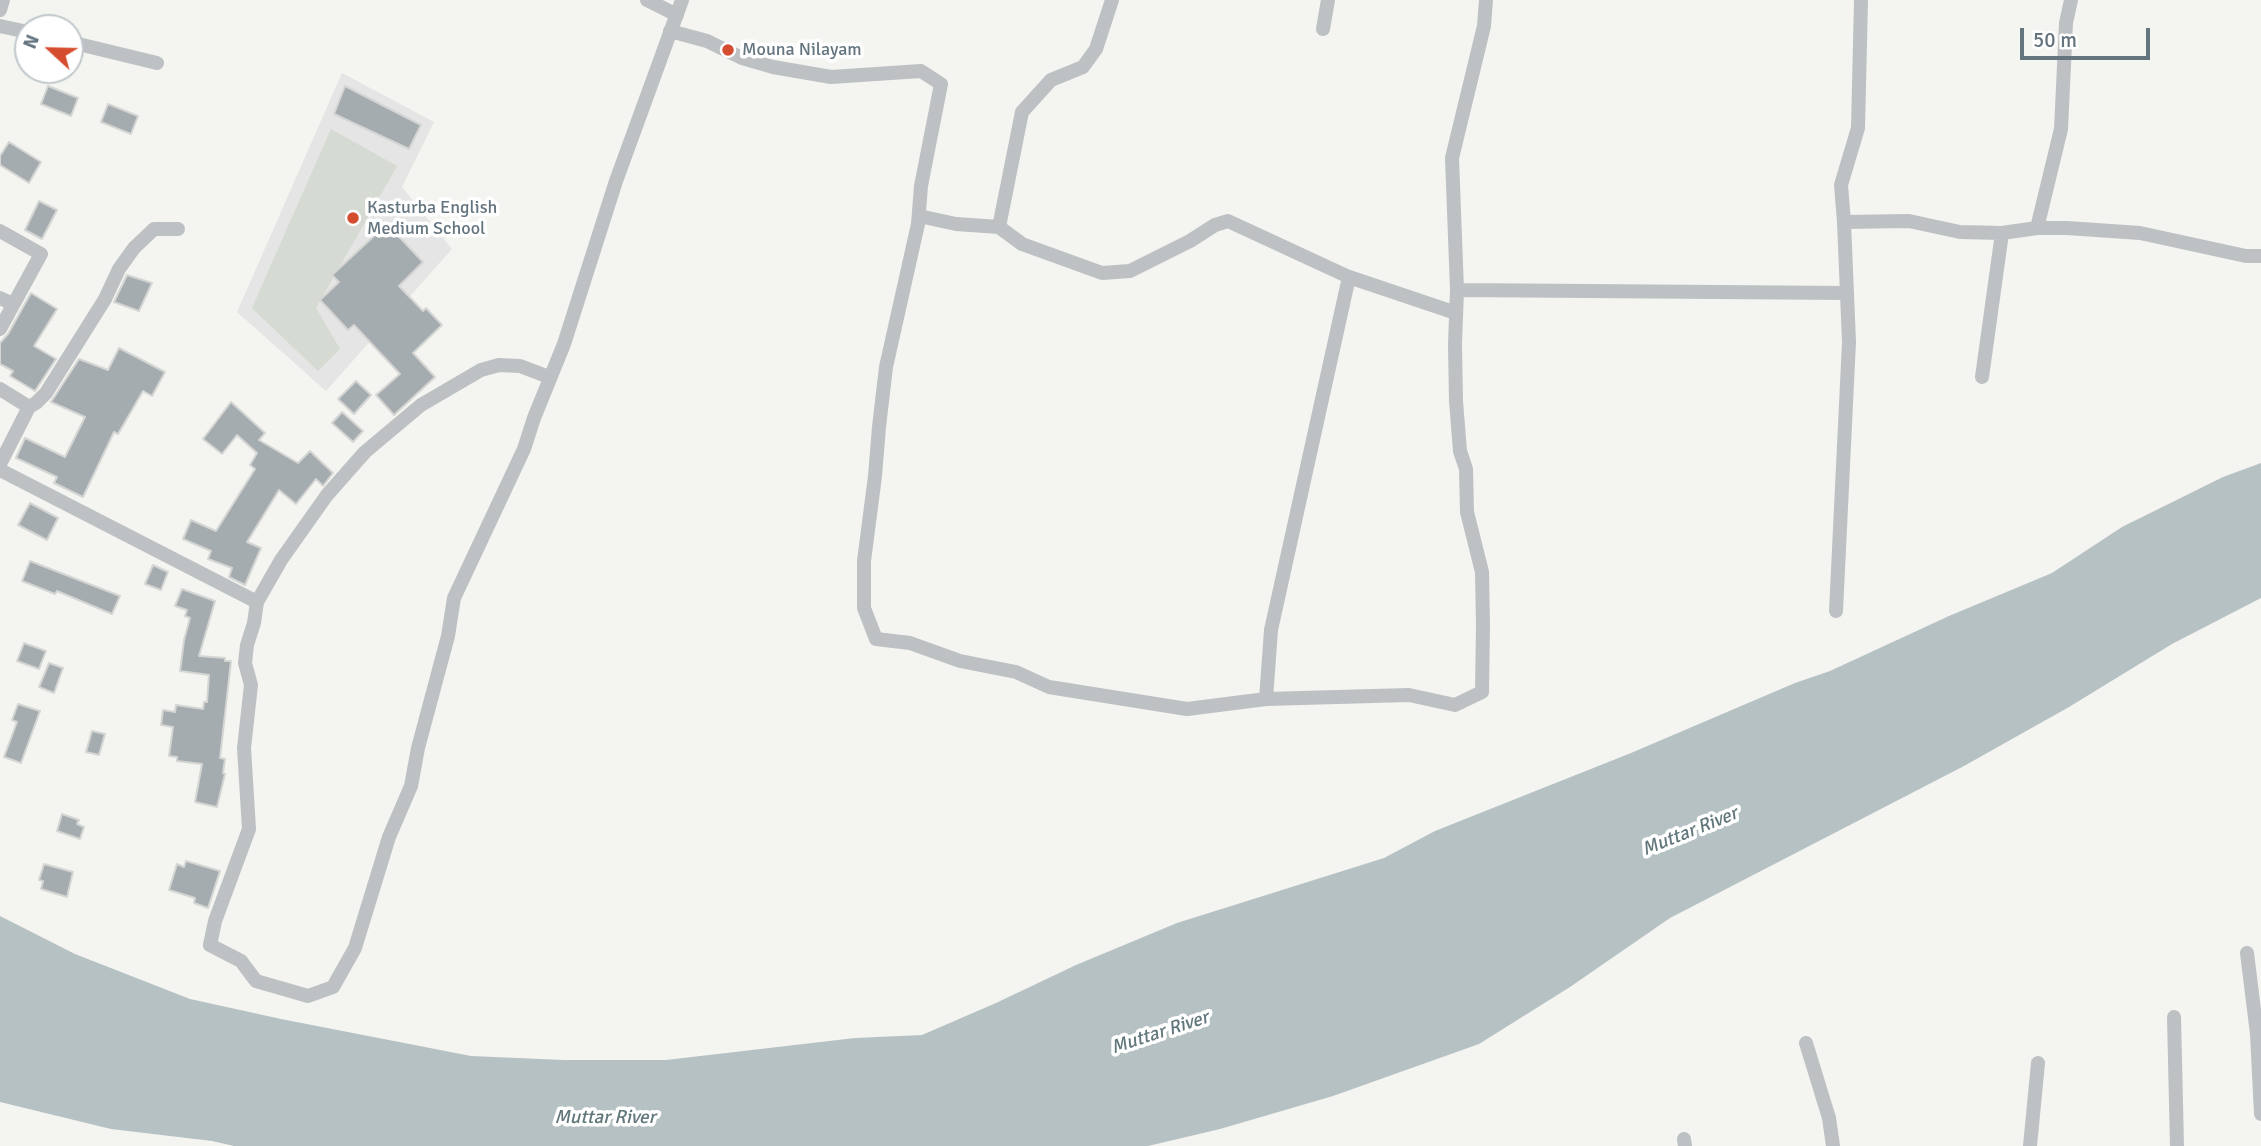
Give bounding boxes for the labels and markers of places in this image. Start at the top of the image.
place label: Mouna Nilayam [742,39,862,61]
marker: Mouna Nilayam [720,42,736,58]
place label: Kasturba English Medium School [367,197,497,240]
marker: Kasturba English Medium School [345,210,361,226]

